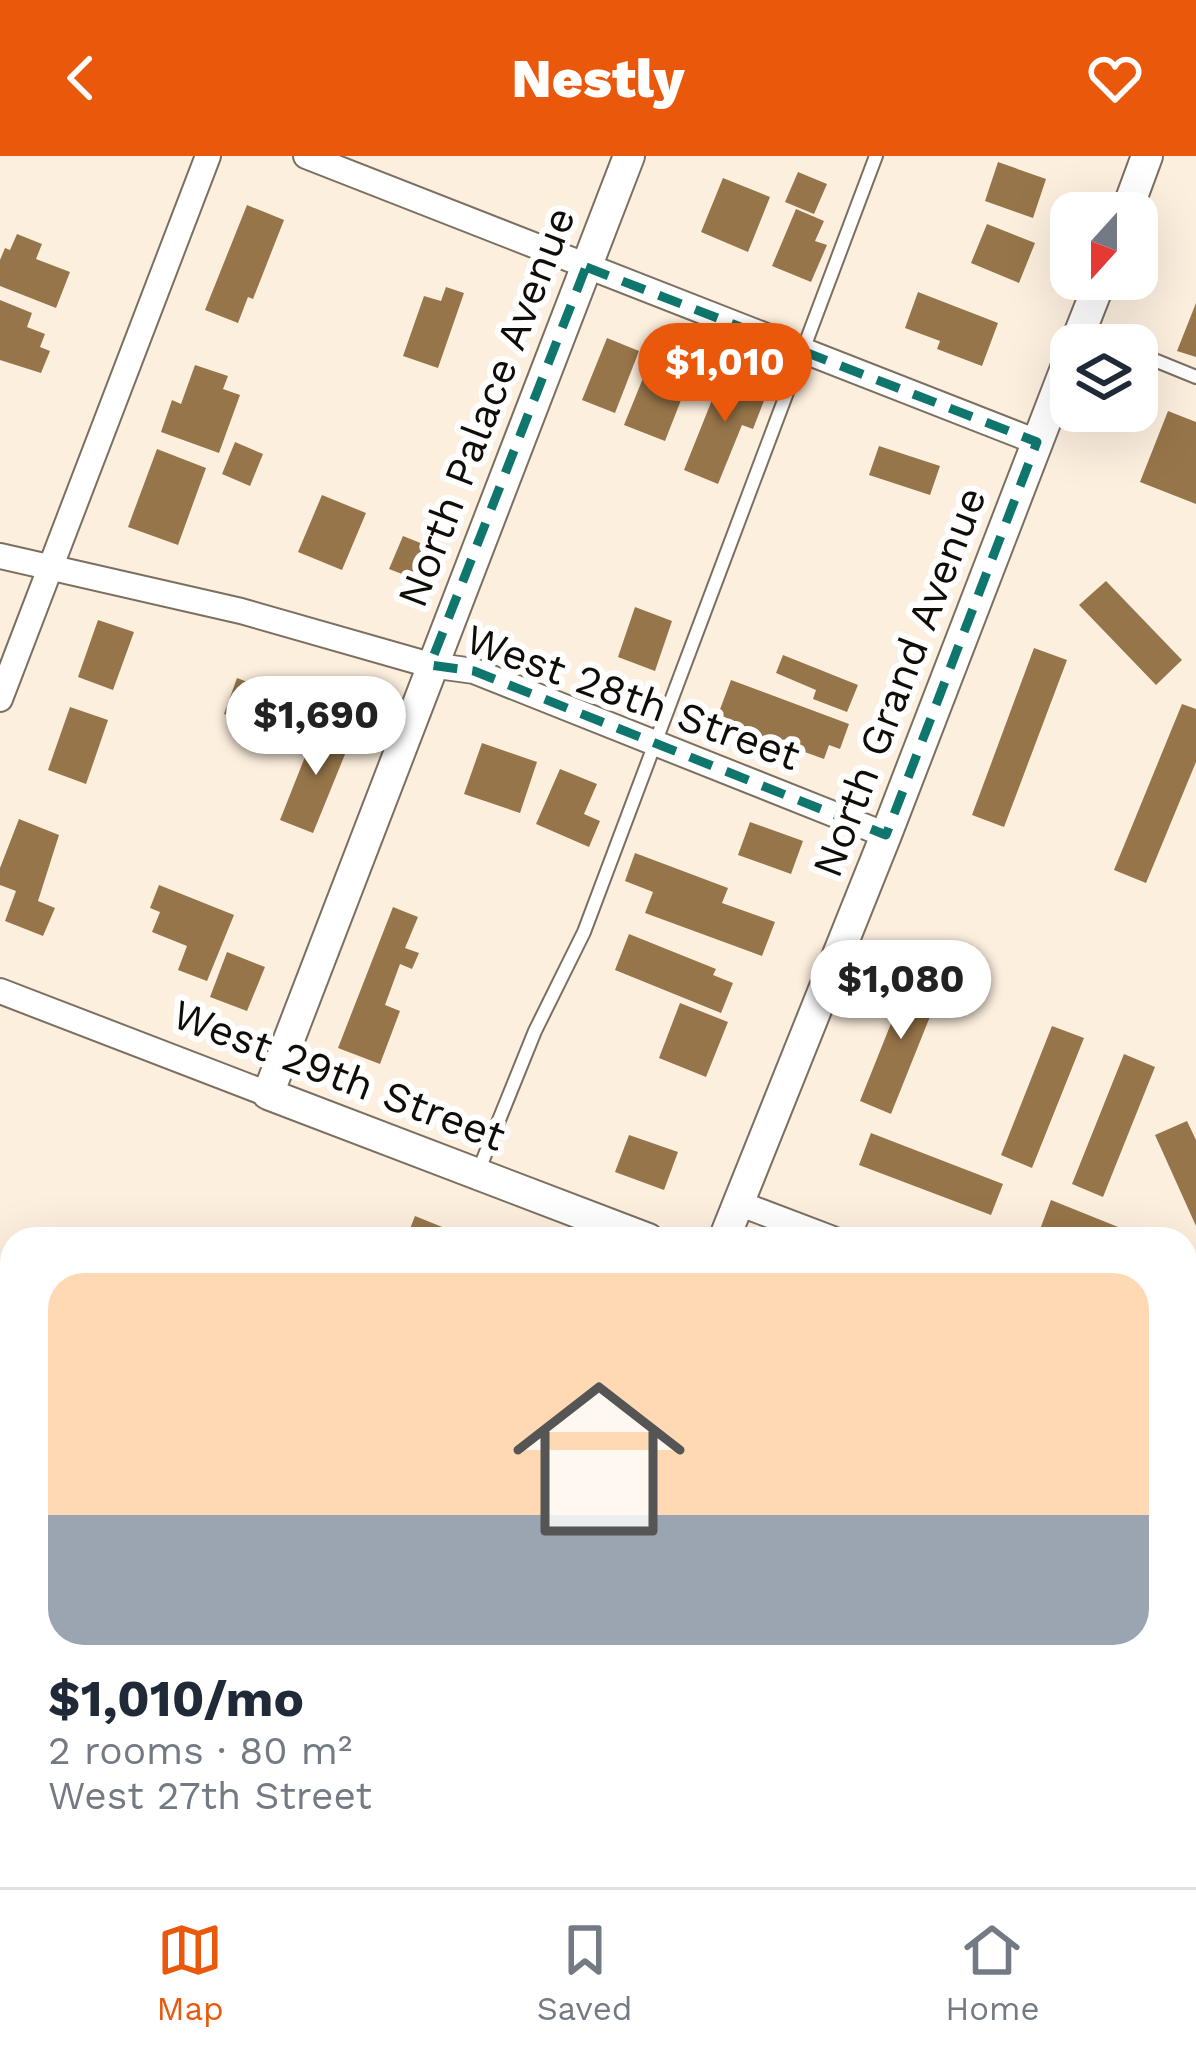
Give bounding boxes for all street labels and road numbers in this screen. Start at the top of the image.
street label: North Palace Avenue [387,200,585,614]
street label: North Grand Avenue [802,480,996,884]
street label: West 28th Street [459,614,807,780]
street label: West 29th Street [166,989,512,1161]

